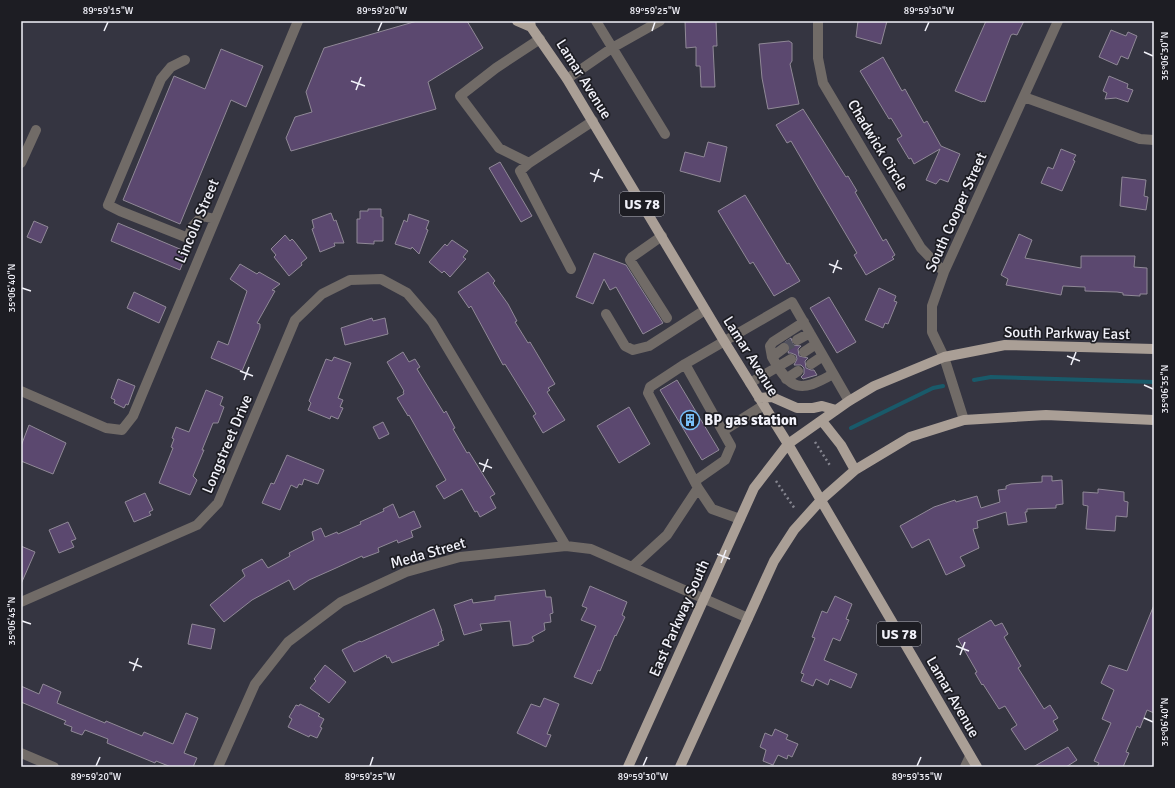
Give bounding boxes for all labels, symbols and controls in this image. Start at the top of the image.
text: 89°59'15"W [83,5,134,17]
text: 89°59'20"W [357,5,408,17]
text: 89°59'25"W [630,5,681,17]
text: 89°59'30"W [904,5,955,17]
text: 35°06'30"N [1159,32,1171,80]
street label: Lamar Avenue [552,36,616,122]
street label: Chadwick Circle [844,96,912,194]
street label: South Cooper Street [922,149,990,275]
street label: Lincoln Street [171,176,223,266]
road number: US 78 [620,192,664,216]
text: 35°06'40"N [6,264,18,312]
street label: Lamar Avenue [719,313,783,399]
street label: South Parkway East [1004,323,1130,343]
text: 35°06'35"N [1159,365,1171,413]
street label: Longstreet Drive [198,392,256,496]
building icon: BP gas station [679,409,701,431]
place label: BP gas station [704,411,797,429]
street label: Meda Street [388,534,468,572]
street label: East Parkway South [645,557,713,679]
text: 35°06'45"N [6,597,18,645]
road number: US 78 [877,622,921,646]
street label: Lamar Avenue [923,653,983,741]
text: 35°06'40"N [1159,698,1171,746]
text: 89°59'20"W [71,771,122,783]
text: 89°59'25"W [345,771,396,783]
text: 89°59'30"W [618,771,669,783]
text: 89°59'35"W [892,771,943,783]

